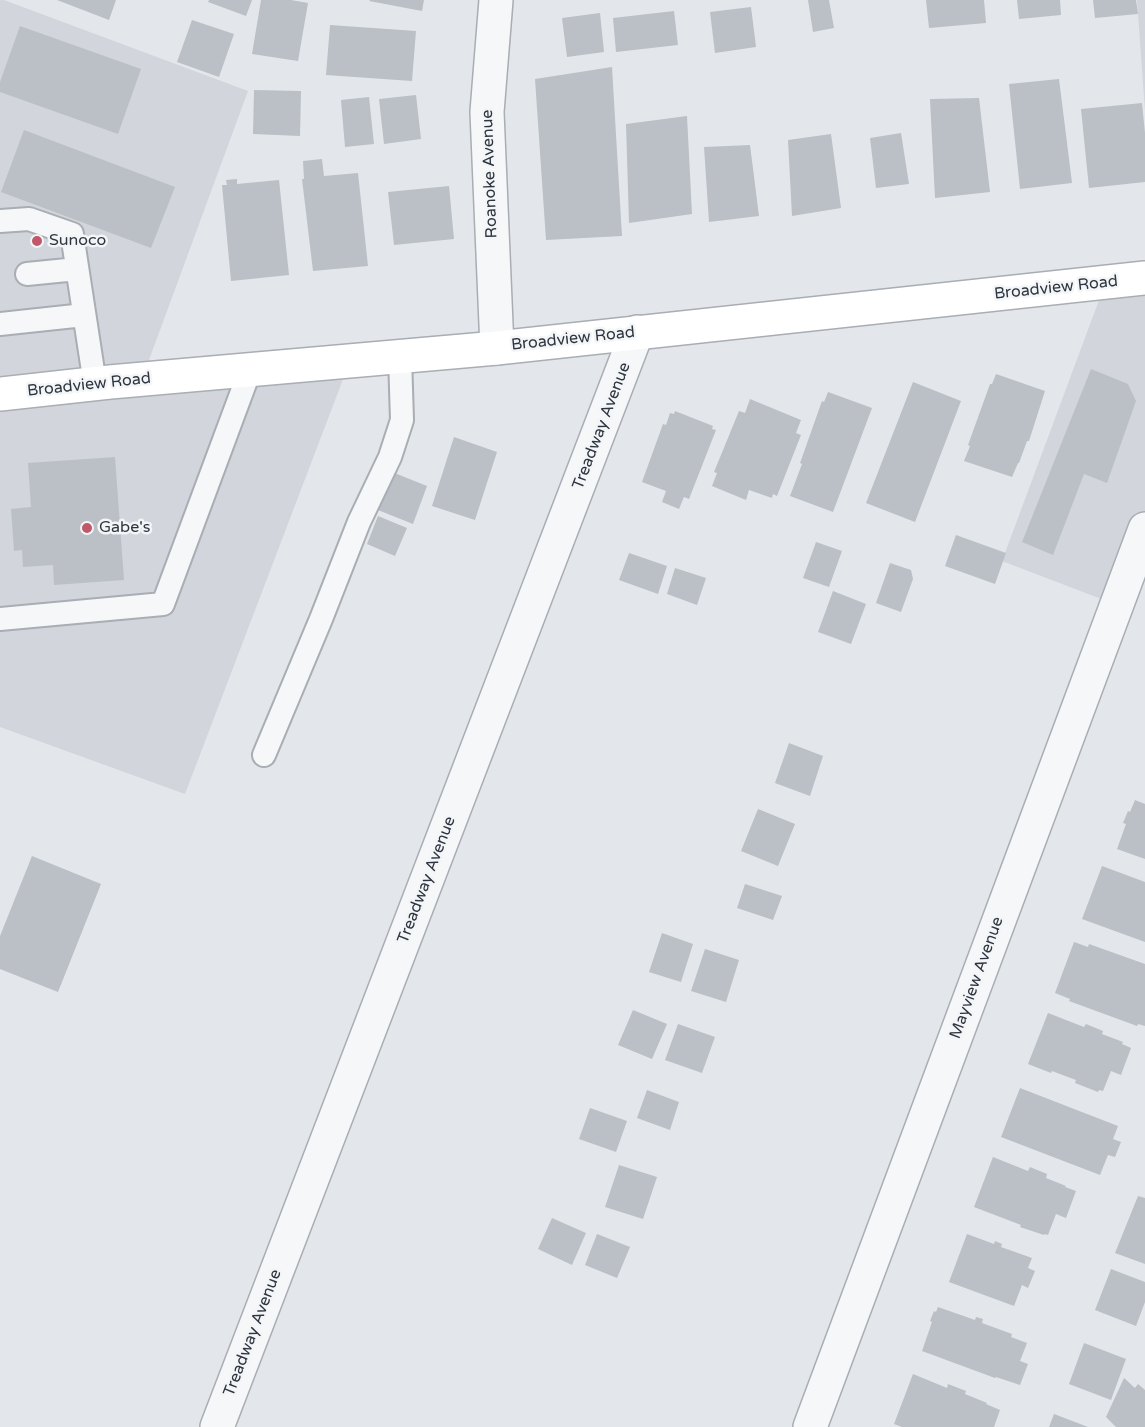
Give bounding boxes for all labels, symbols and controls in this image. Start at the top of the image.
street label: Roanoke Avenue [478,109,502,239]
place label: Sunoco [49,231,106,251]
marker: Sunoco [30,234,44,248]
street label: Broadview Road [993,272,1119,304]
street label: Broadview Road [510,323,636,355]
street label: Treadway Avenue [569,360,635,492]
street label: Broadview Road [26,369,152,401]
place label: Gabe's [99,518,150,538]
marker: Gabe's [80,521,94,535]
street label: Treadway Avenue [394,814,460,946]
street label: Mayview Avenue [946,914,1008,1042]
street label: Treadway Avenue [220,1267,286,1399]

